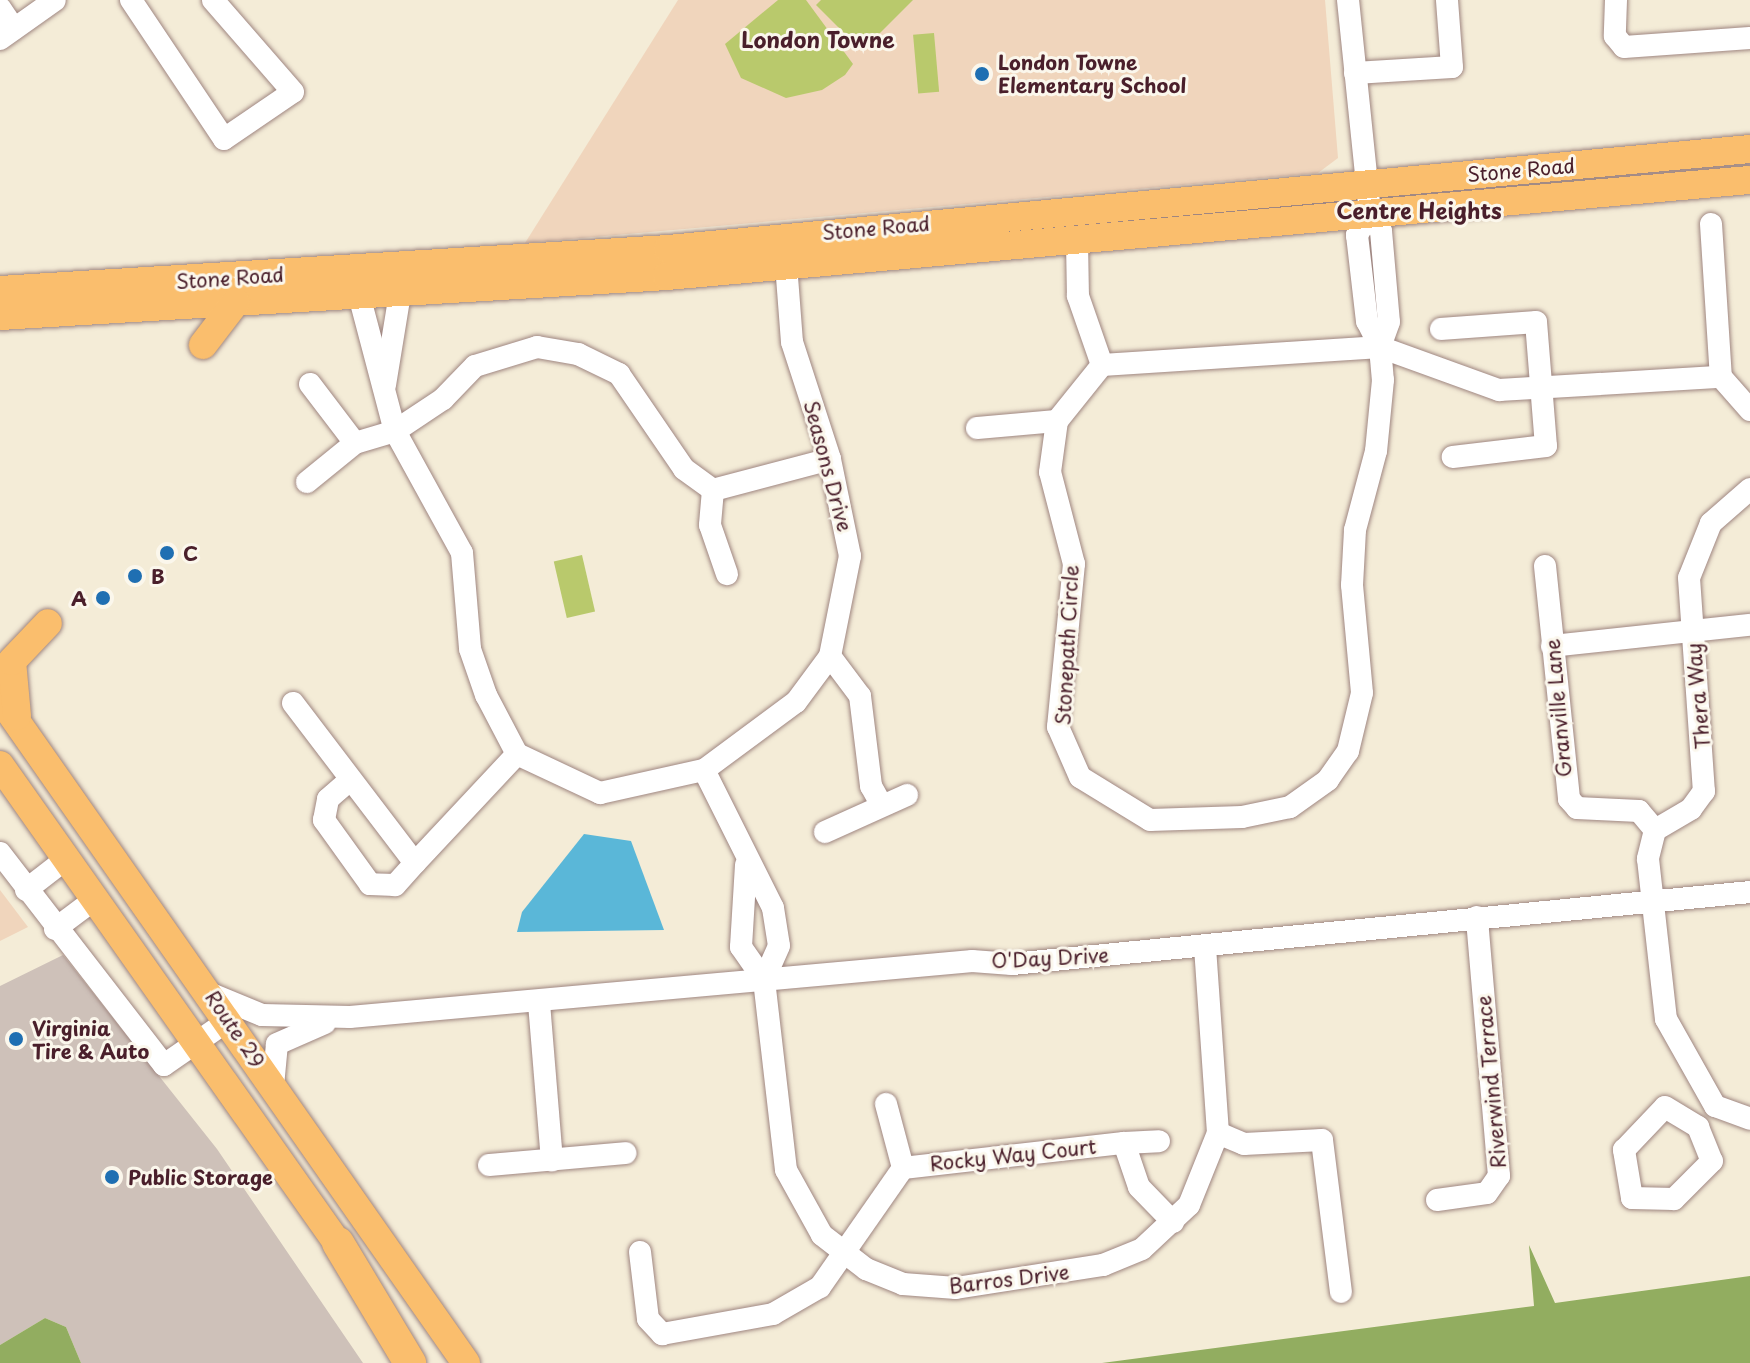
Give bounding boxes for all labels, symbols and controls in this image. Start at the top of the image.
district label: London Towne [741,26,895,52]
place label: London Towne Elementary School [998,50,1186,97]
marker: London Towne Elementary School [973,65,991,83]
street label: Stone Road [1465,153,1577,187]
district label: Centre Heights [1336,197,1502,223]
street label: Stone Road [820,211,932,245]
street label: Stone Road [175,262,285,294]
street label: Seasons Drive [799,398,857,534]
place label: C [183,541,198,565]
marker: C [158,544,176,562]
street label: Stonepath Circle [1051,563,1083,727]
place label: B [151,564,165,588]
marker: B [126,567,144,585]
place label: A [71,586,87,610]
marker: A [94,589,112,607]
street label: Granville Lane [1540,638,1576,778]
street label: Thera Way [1681,642,1715,750]
street label: O'Day Drive [990,943,1110,973]
street label: Route 29 [201,986,269,1072]
street label: Riverwind Terrace [1471,995,1511,1169]
place label: Virginia Tire & Auto [32,1016,150,1063]
marker: Virginia Tire & Auto [7,1030,25,1048]
street label: Rocky Way Court [927,1134,1099,1176]
place label: Public Storage [128,1165,274,1189]
marker: Public Storage [103,1168,121,1186]
street label: Barros Drive [947,1260,1071,1298]

